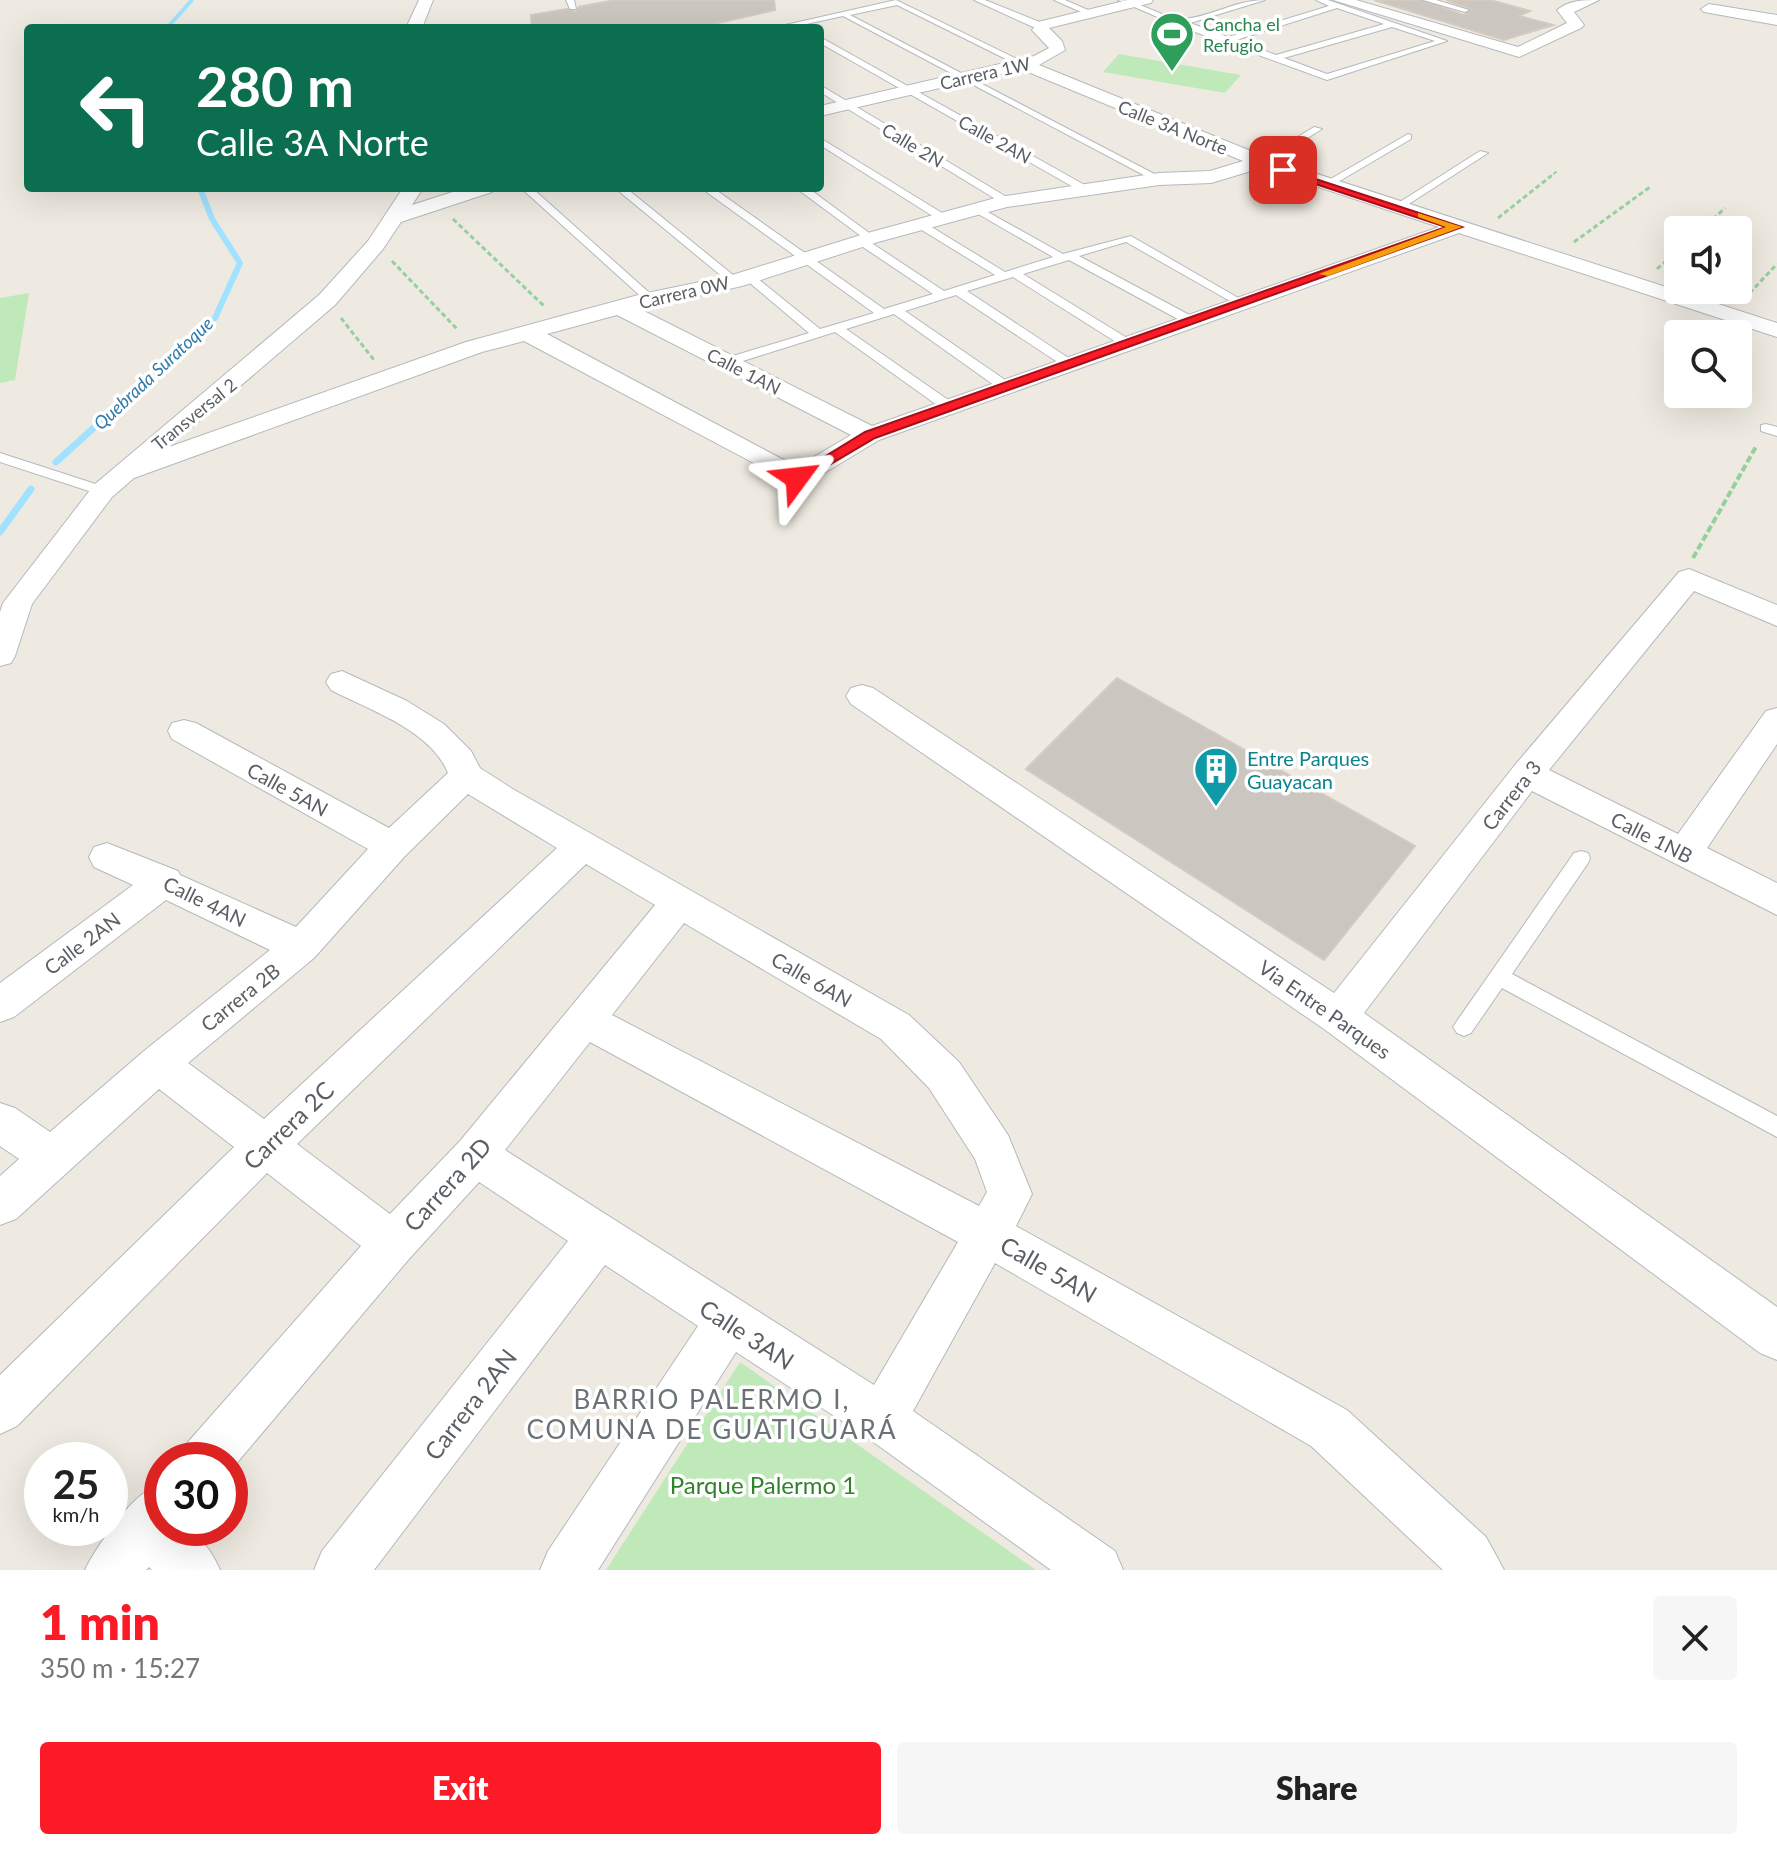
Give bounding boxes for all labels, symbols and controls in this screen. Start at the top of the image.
sports icon: Cancha el Refugio [1148,10,1196,73]
place label: Cancha el Refugio [1203,13,1280,56]
text: 280 m [196,52,354,119]
street label: Carrera 1W [938,52,1033,94]
icon: left [64,56,168,160]
street label: Calle 3A Norte [1115,95,1231,159]
street label: Calle 2AN [955,110,1035,168]
street label: Calle 2N [878,118,948,172]
text: Calle 3A Norte [196,120,429,164]
pin [1249,136,1317,204]
icon: arrive [1261,148,1305,192]
map controls [1664,216,1752,408]
button: sound [1664,216,1752,304]
street label: Carrera 0W [637,271,732,313]
water label: Quebrada Suratoque [89,312,217,434]
button: search [1664,320,1752,408]
street label: Calle 1AN [703,343,785,399]
street label: Transversal 2 [147,373,241,455]
position arrow [755,436,839,520]
building icon: Entre Parques Guayacan [1192,745,1240,808]
place label: Entre Parques Guayacan [1247,746,1369,793]
street label: Carrera 3 [1476,755,1546,835]
street label: Calle 5AN [243,757,333,821]
street label: Calle 1NB [1607,806,1697,868]
street label: Calle 4AN [160,871,250,931]
street label: Calle 2AN [39,907,125,979]
street label: Calle 6AN [768,946,856,1012]
street label: Via Entre Parques [1254,955,1396,1063]
street label: Carrera 2B [196,958,284,1036]
street label: Carrera 2C [237,1075,339,1175]
street label: Carrera 2D [397,1131,497,1237]
street label: Calle 5AN [996,1230,1102,1308]
street label: Calle 3AN [694,1293,800,1375]
street label: Carrera 2AN [418,1343,522,1465]
district label: BARRIO PALERMO I, COMUNA DE GUATIGUARÁ [526,1383,898,1445]
speed limit sign: 30 [144,1442,248,1546]
text: 25 [53,1460,99,1508]
park label: Parque Palermo 1 [670,1470,856,1499]
text: km/h [53,1502,99,1526]
text: 1 min [40,1593,160,1650]
button: close [1653,1596,1737,1680]
text: 350 m · 15:27 [40,1652,200,1684]
button: Exit [40,1742,881,1834]
button: Share [897,1742,1737,1834]

